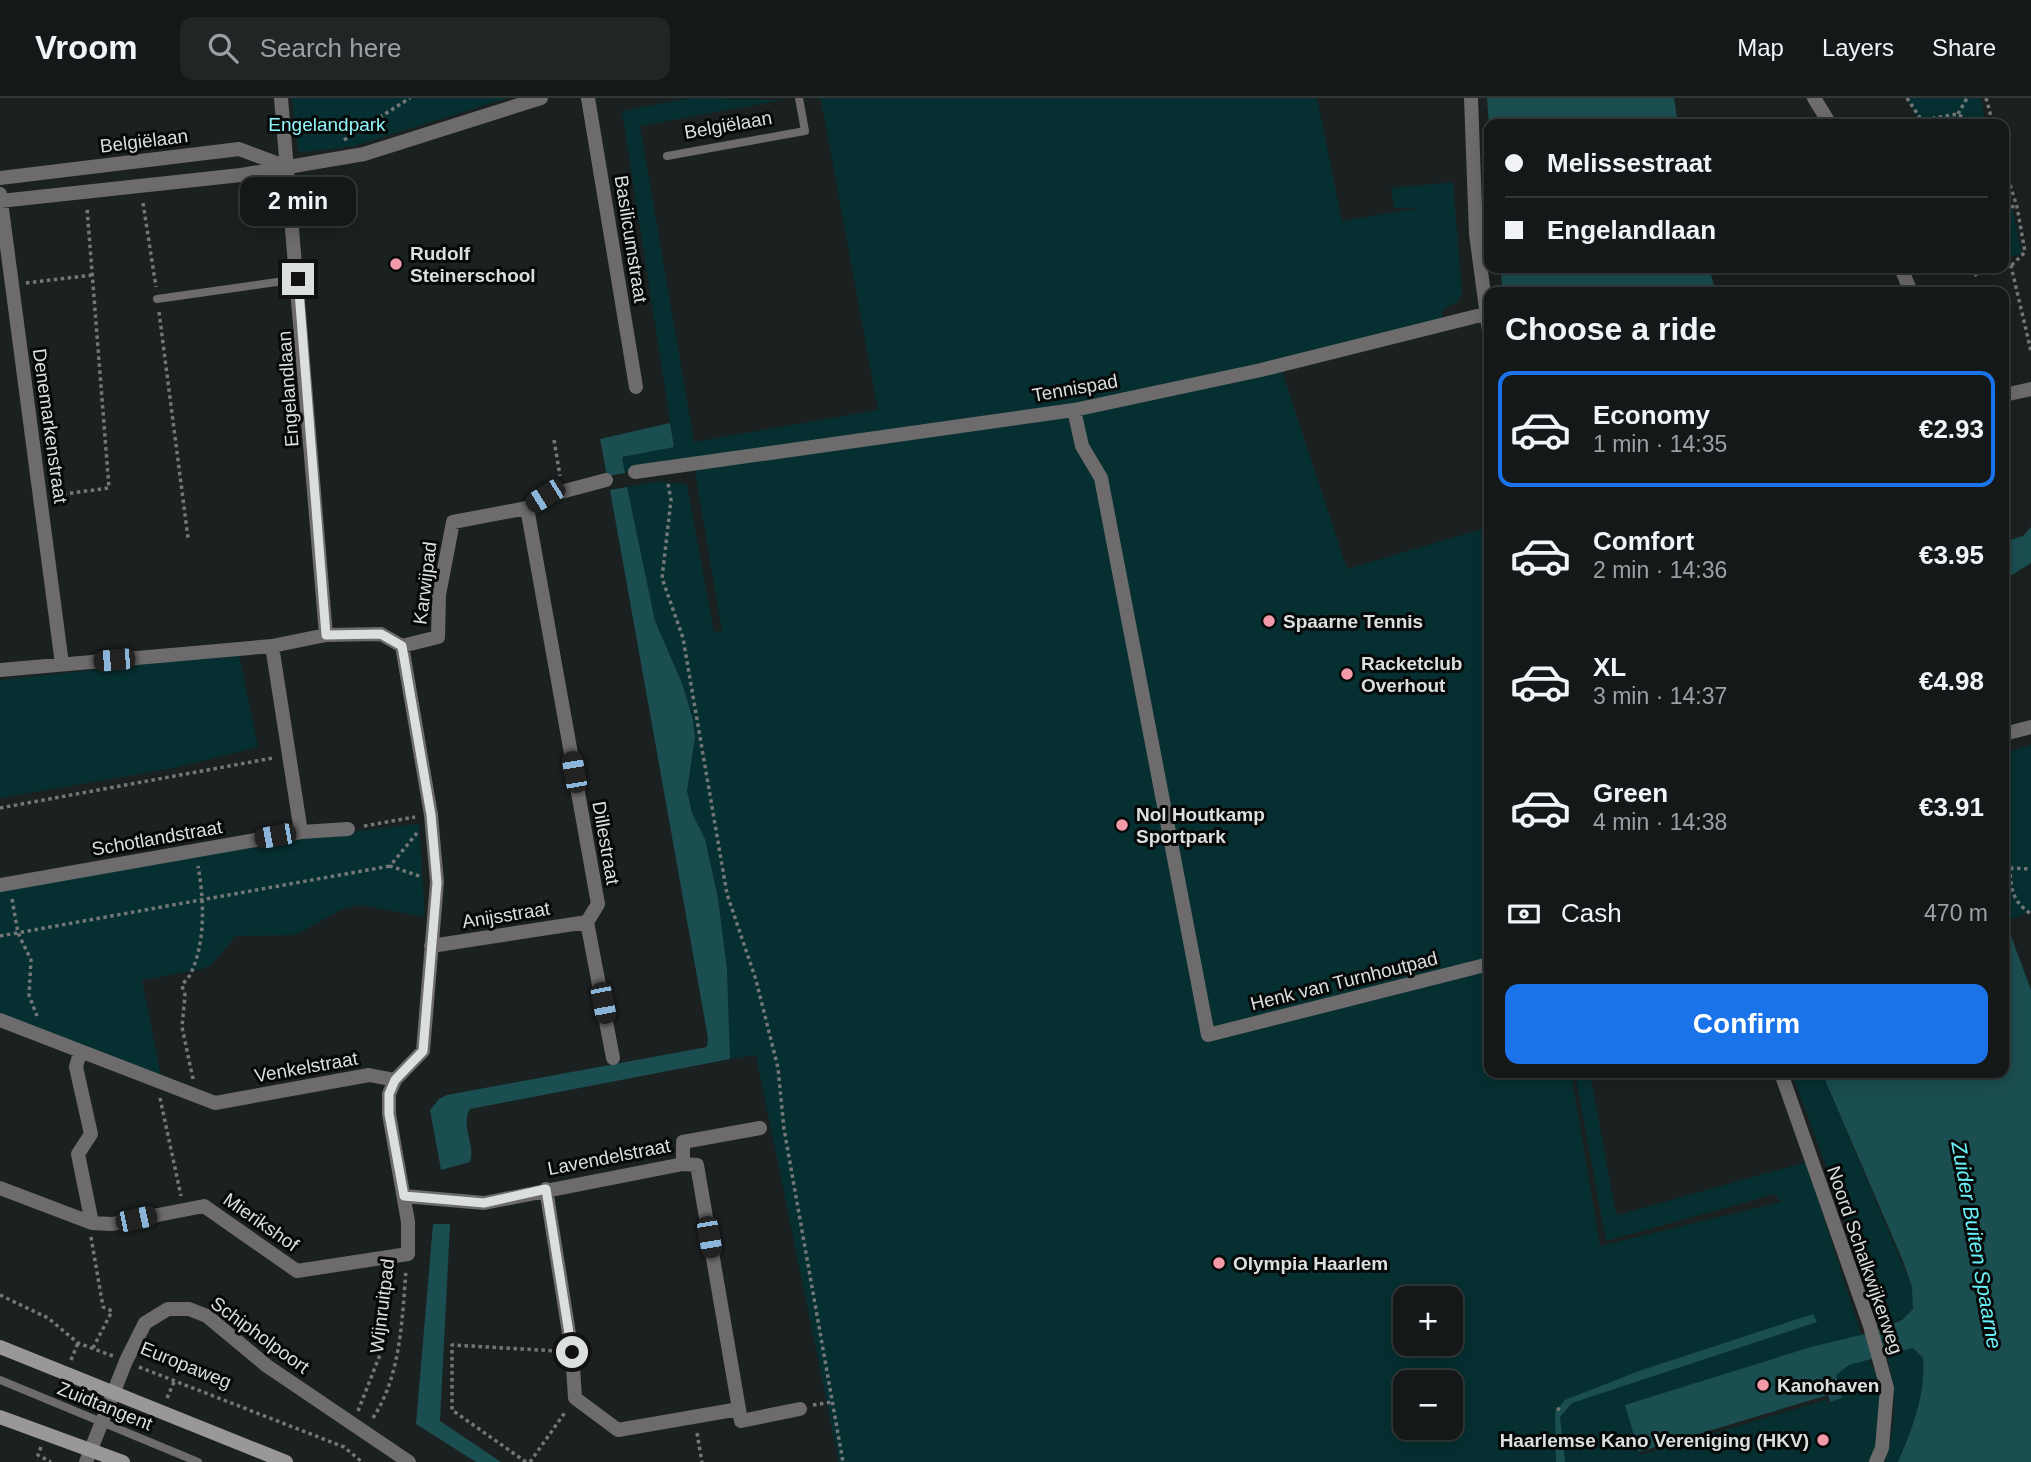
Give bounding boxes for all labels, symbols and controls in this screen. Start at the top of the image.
search box [180,17,670,80]
text: Vroom [35,29,138,66]
icon: search [204,29,242,67]
text: Search here [260,33,401,63]
text: Map [1737,34,1784,61]
text: Layers [1822,34,1894,61]
text: Share [1932,34,1996,61]
street label: Belgiëlaan [682,107,774,143]
park label: Engelandpark [268,114,386,135]
street label: Belgiëlaan [99,125,189,157]
text: Melissestraat [1547,148,1712,178]
street label: Basilicumstraat [611,174,652,305]
callout: 2 min [240,178,356,226]
text: 2 min [268,188,328,214]
text: Engelandlaan [1547,215,1716,245]
place label: Rudolf Steinerschool [410,243,536,286]
marker: Rudolf Steinerschool [388,256,404,272]
route end [282,263,314,295]
text: Choose a ride [1505,311,1717,347]
street label: Engelandlaan [273,330,303,448]
street label: Denemarkenstraat [29,347,71,506]
street label: Tennispad [1031,370,1119,406]
icon: car [1509,398,1572,461]
text: Economy [1593,400,1710,430]
text: €2.93 [1919,414,1984,444]
text: 1 min · 14:35 [1593,431,1727,457]
car [522,476,569,516]
icon: car [1509,524,1572,587]
text: Comfort [1593,526,1694,556]
street label: Karwijpad [409,540,441,626]
text: €3.95 [1919,540,1984,570]
text: 2 min · 14:36 [1593,557,1727,583]
place label: Spaarne Tennis [1283,611,1423,632]
marker: Spaarne Tennis [1261,613,1277,629]
car [93,648,136,672]
icon: car [1509,650,1572,713]
text: XL [1593,652,1626,682]
place label: Racketclub Overhout [1361,653,1462,696]
marker: Racketclub Overhout [1339,666,1355,682]
text: €4.98 [1919,666,1984,696]
text: 3 min · 14:37 [1593,683,1727,709]
car [561,749,588,795]
icon: car [1509,776,1572,839]
text: Green [1593,778,1668,808]
text: €3.91 [1919,792,1984,822]
street label: Dillestraat [588,800,624,887]
place label: Nol Houtkamp Sportpark [1136,804,1265,847]
text: 4 min · 14:38 [1593,809,1727,835]
street label: Schotlandstraat [90,816,225,860]
marker: Nol Houtkamp Sportpark [1114,817,1130,833]
car [253,822,298,850]
icon: cash [1505,895,1543,933]
street label: Anijsstraat [461,898,552,932]
text: Cash [1561,898,1622,928]
text: 470 m [1924,900,1988,926]
street label: Henk van Turnhoutpad [1248,948,1440,1014]
car [589,980,618,1026]
button: Confirm [1505,984,1988,1064]
street label: Venkelstraat [253,1047,360,1086]
street label: Lavendelstraat [546,1135,673,1179]
water label: Zuider Buiten Spaarne [1947,1139,2007,1350]
street label: Noord Schalkwijkerweg [1823,1163,1907,1357]
street label: Mierikshof [220,1189,303,1256]
car [114,1204,159,1234]
car [696,1214,723,1260]
place label: Olympia Haarlem [1233,1253,1388,1274]
marker: Olympia Haarlem [1211,1255,1227,1271]
street label: Wijnruitpad [366,1258,398,1354]
map controls [1393,1286,1463,1440]
button: + [1393,1286,1463,1356]
street label: Schipholpoort [207,1292,314,1378]
route start [556,1336,588,1368]
street label: Europaweg [138,1337,234,1393]
button: − [1393,1370,1463,1440]
place label: Kanohaven [1777,1375,1879,1396]
street label: Zuidtangent [55,1377,156,1435]
marker: Kanohaven [1755,1377,1771,1393]
place label: Haarlemse Kano Vereniging (HKV) [1500,1430,1809,1451]
marker: Haarlemse Kano Vereniging (HKV) [1815,1432,1831,1448]

